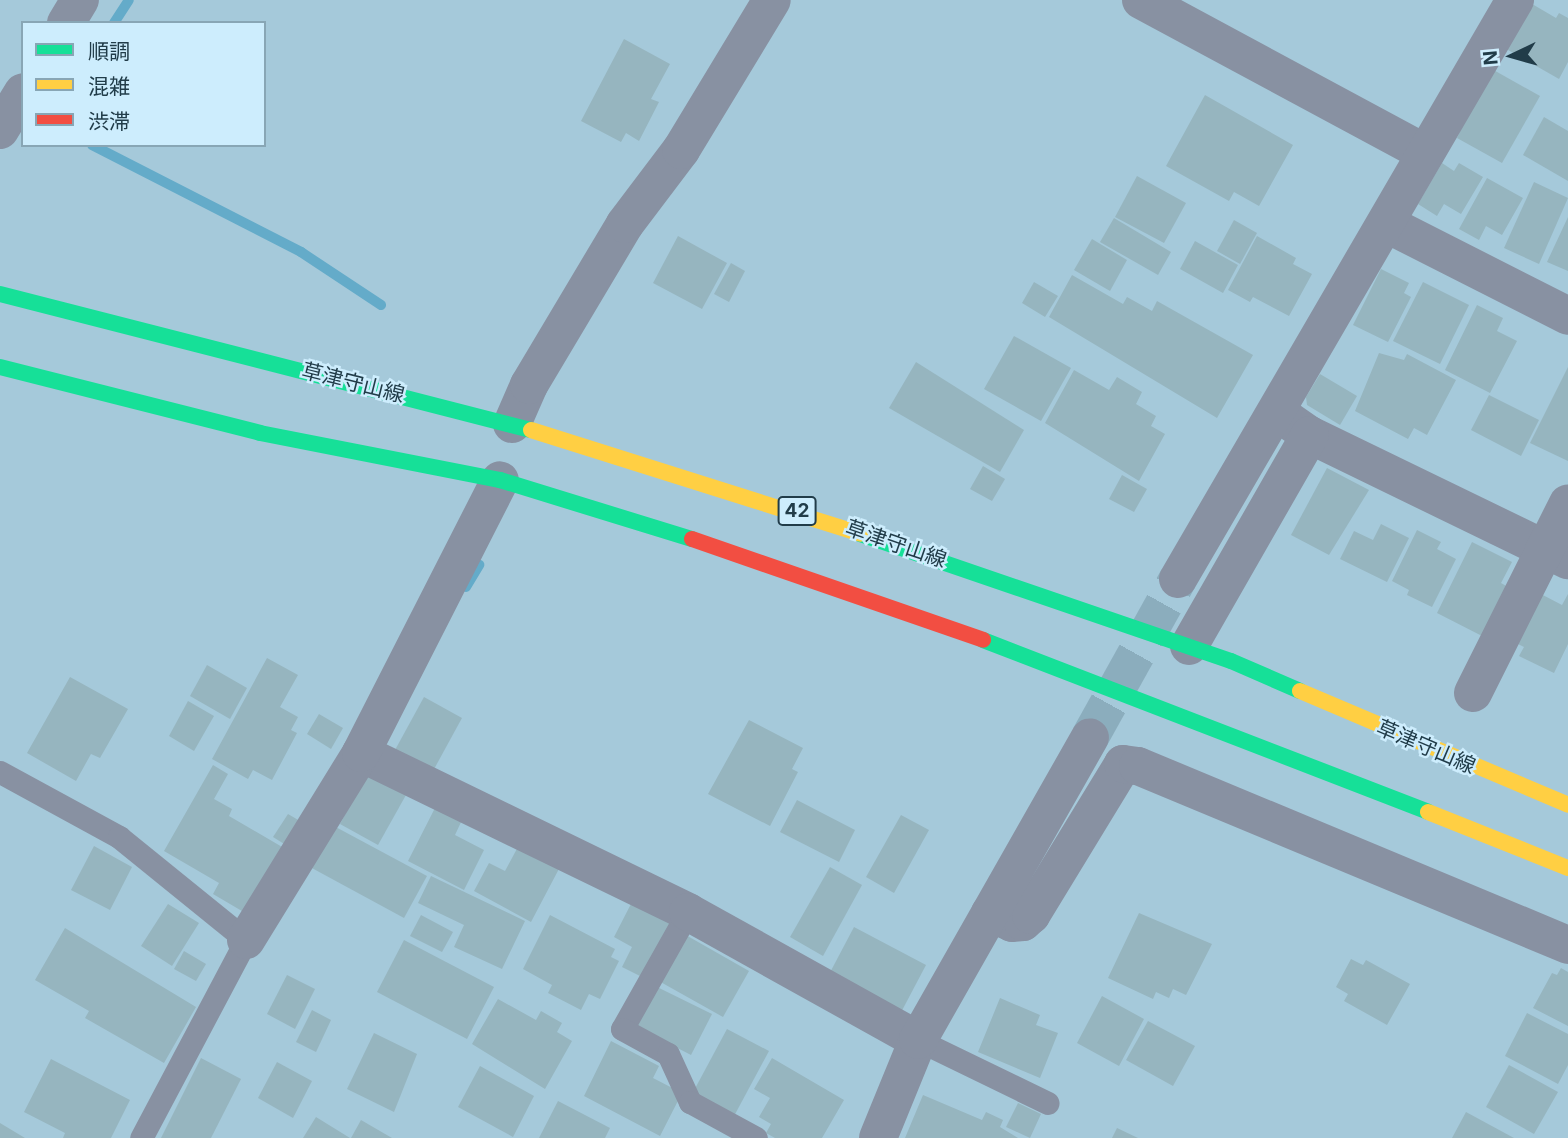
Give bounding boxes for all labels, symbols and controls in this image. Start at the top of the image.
legend [21,21,266,147]
north arrow [1477,21,1547,91]
text: 順調 [88,39,130,64]
text: N [1478,50,1503,66]
text: 混雑 [88,74,130,99]
text: 渋滞 [88,109,130,134]
street label: 草津守山線 [299,358,407,408]
road number: 42 [776,496,818,526]
street label: 草津守山線 [842,515,950,573]
street label: 草津守山線 [1373,715,1479,779]

